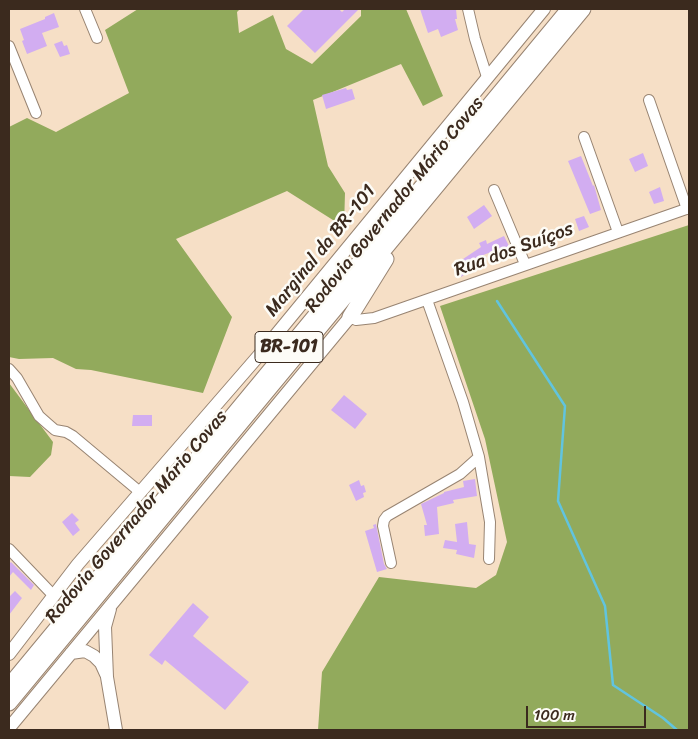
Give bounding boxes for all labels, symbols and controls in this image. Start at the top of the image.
street label: Rodovia Governador Mário Covas [301,93,489,317]
street label: Marginal da BR-101 [261,180,381,322]
street label: Rua dos Suíços [451,218,577,282]
road number: BR-101 [255,332,323,362]
street label: Rodovia Governador Mário Covas [41,406,233,628]
scale bar [528,696,648,728]
text: 100 m [534,702,575,728]

